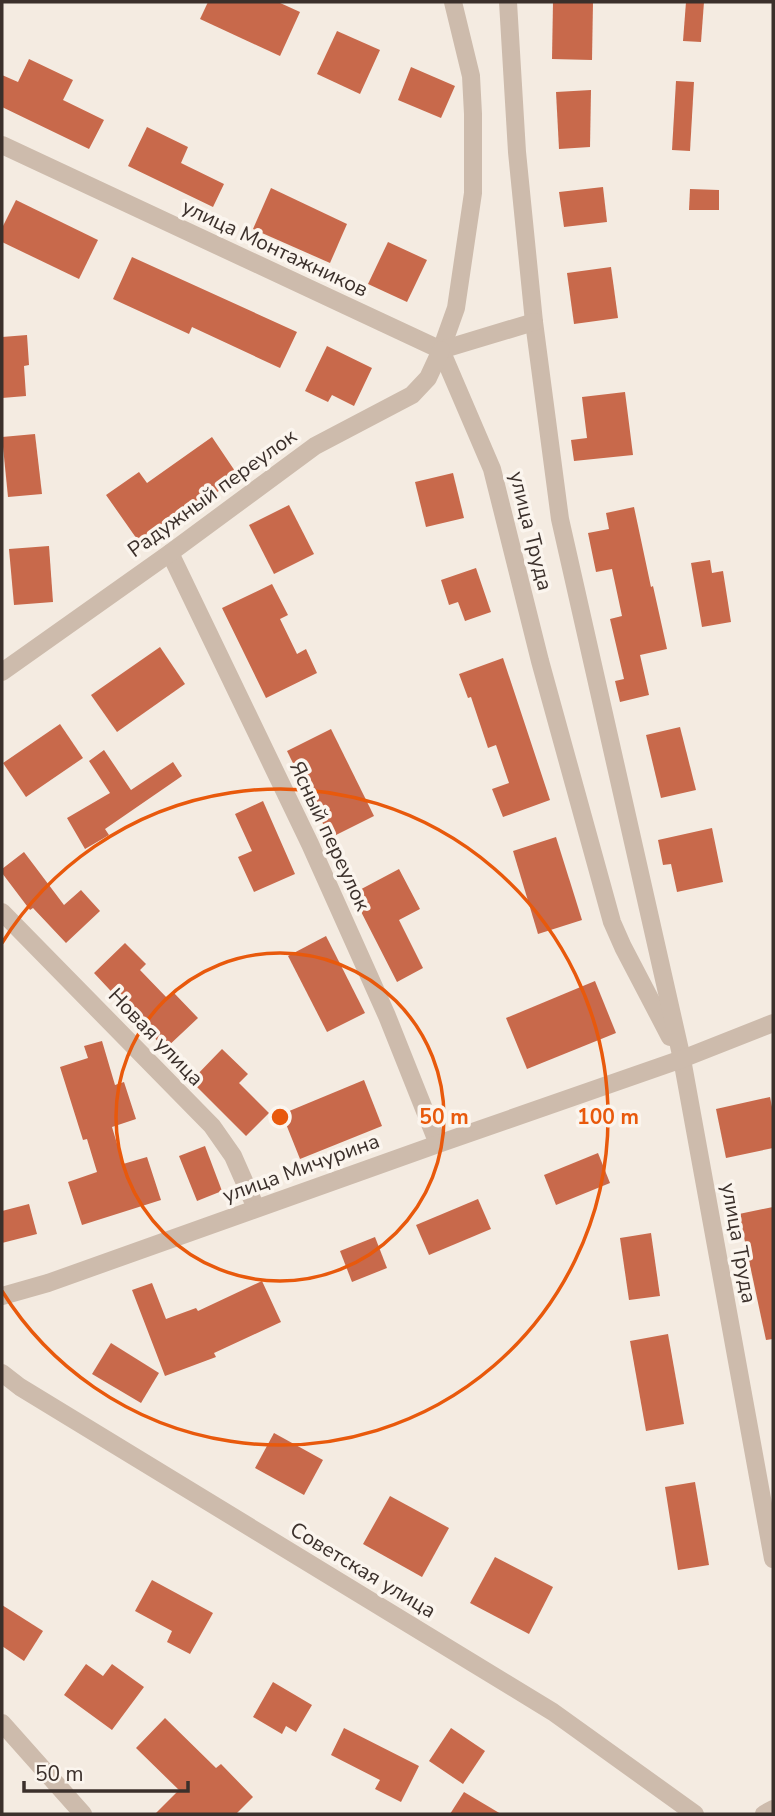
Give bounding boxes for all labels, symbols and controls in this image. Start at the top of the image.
street label: улица Монтажников [177,193,373,303]
street label: Радужный переулок [122,422,303,564]
street label: улица Труда [503,469,559,593]
street label: Ясный переулок [283,757,377,916]
street label: Новая улица [102,982,210,1092]
text: 50 m [419,1103,469,1131]
text: 100 m [577,1103,639,1131]
centre of rings [268,1105,292,1129]
street label: улица Мичурина [219,1127,383,1209]
street label: улица Труда [715,1181,763,1305]
street label: Советская улица [285,1515,441,1625]
scale bar [24,1750,189,1794]
text: 50 m [35,1760,84,1788]

